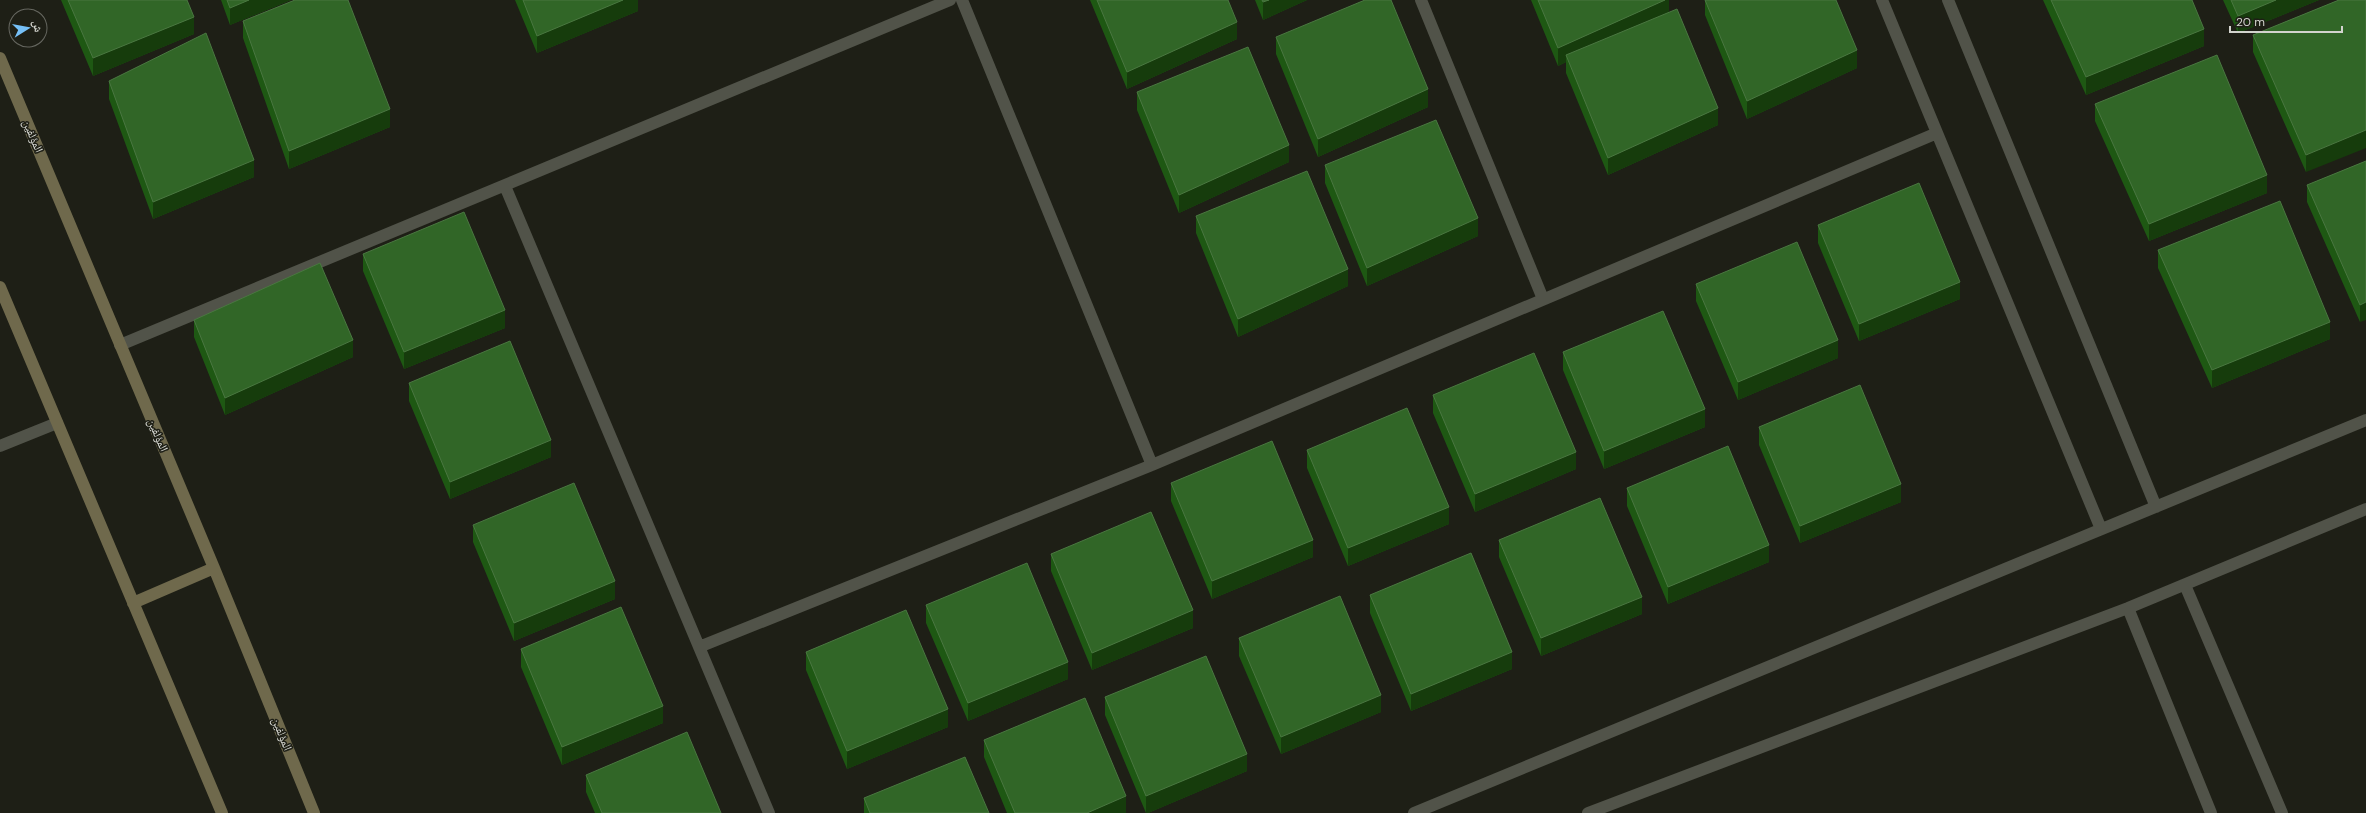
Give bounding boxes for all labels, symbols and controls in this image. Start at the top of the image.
north arrow [8,8,48,48]
scale bar [2230,8,2342,34]
text: 20 m [2236,14,2265,30]
text: ش [29,19,46,34]
street label: المؤلفين [19,117,47,155]
street label: المؤلفين [144,416,172,454]
street label: المؤلفين [268,715,296,753]

